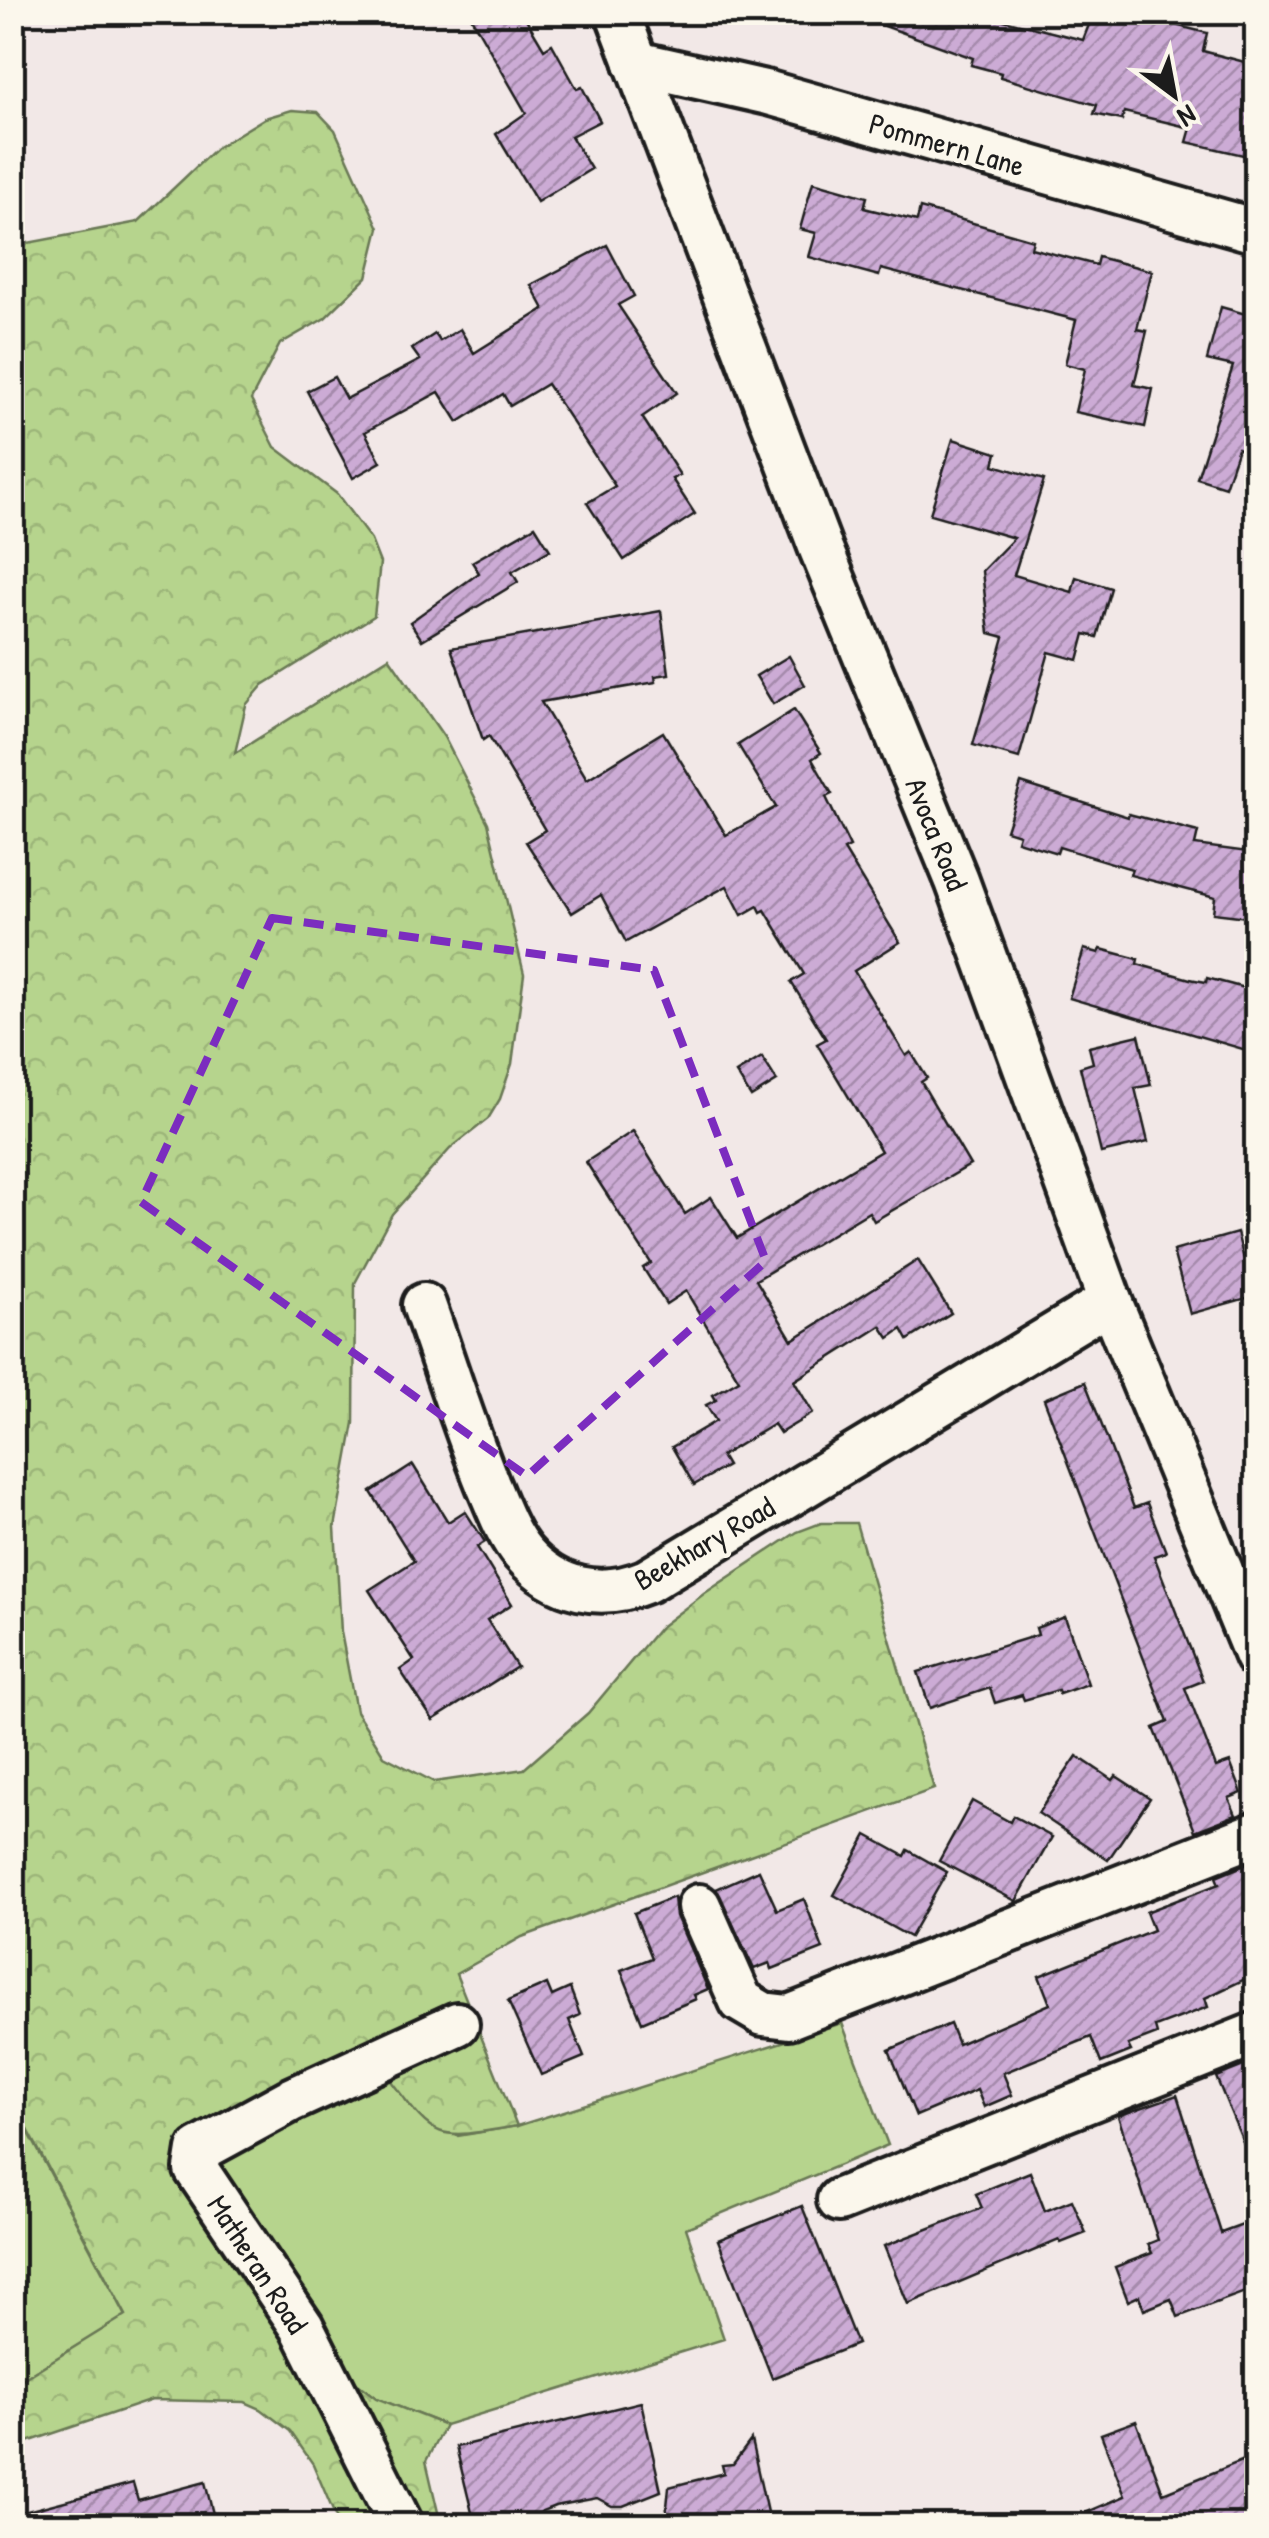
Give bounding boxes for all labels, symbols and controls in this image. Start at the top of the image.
north arrow [1124,45,1224,145]
text: N [1171,96,1204,136]
street label: Pommern Lane [865,103,1029,185]
street label: Avoca Road [896,772,978,897]
street label: Beekhary Road [626,1486,782,1599]
street label: Matheran Road [198,2187,318,2341]

